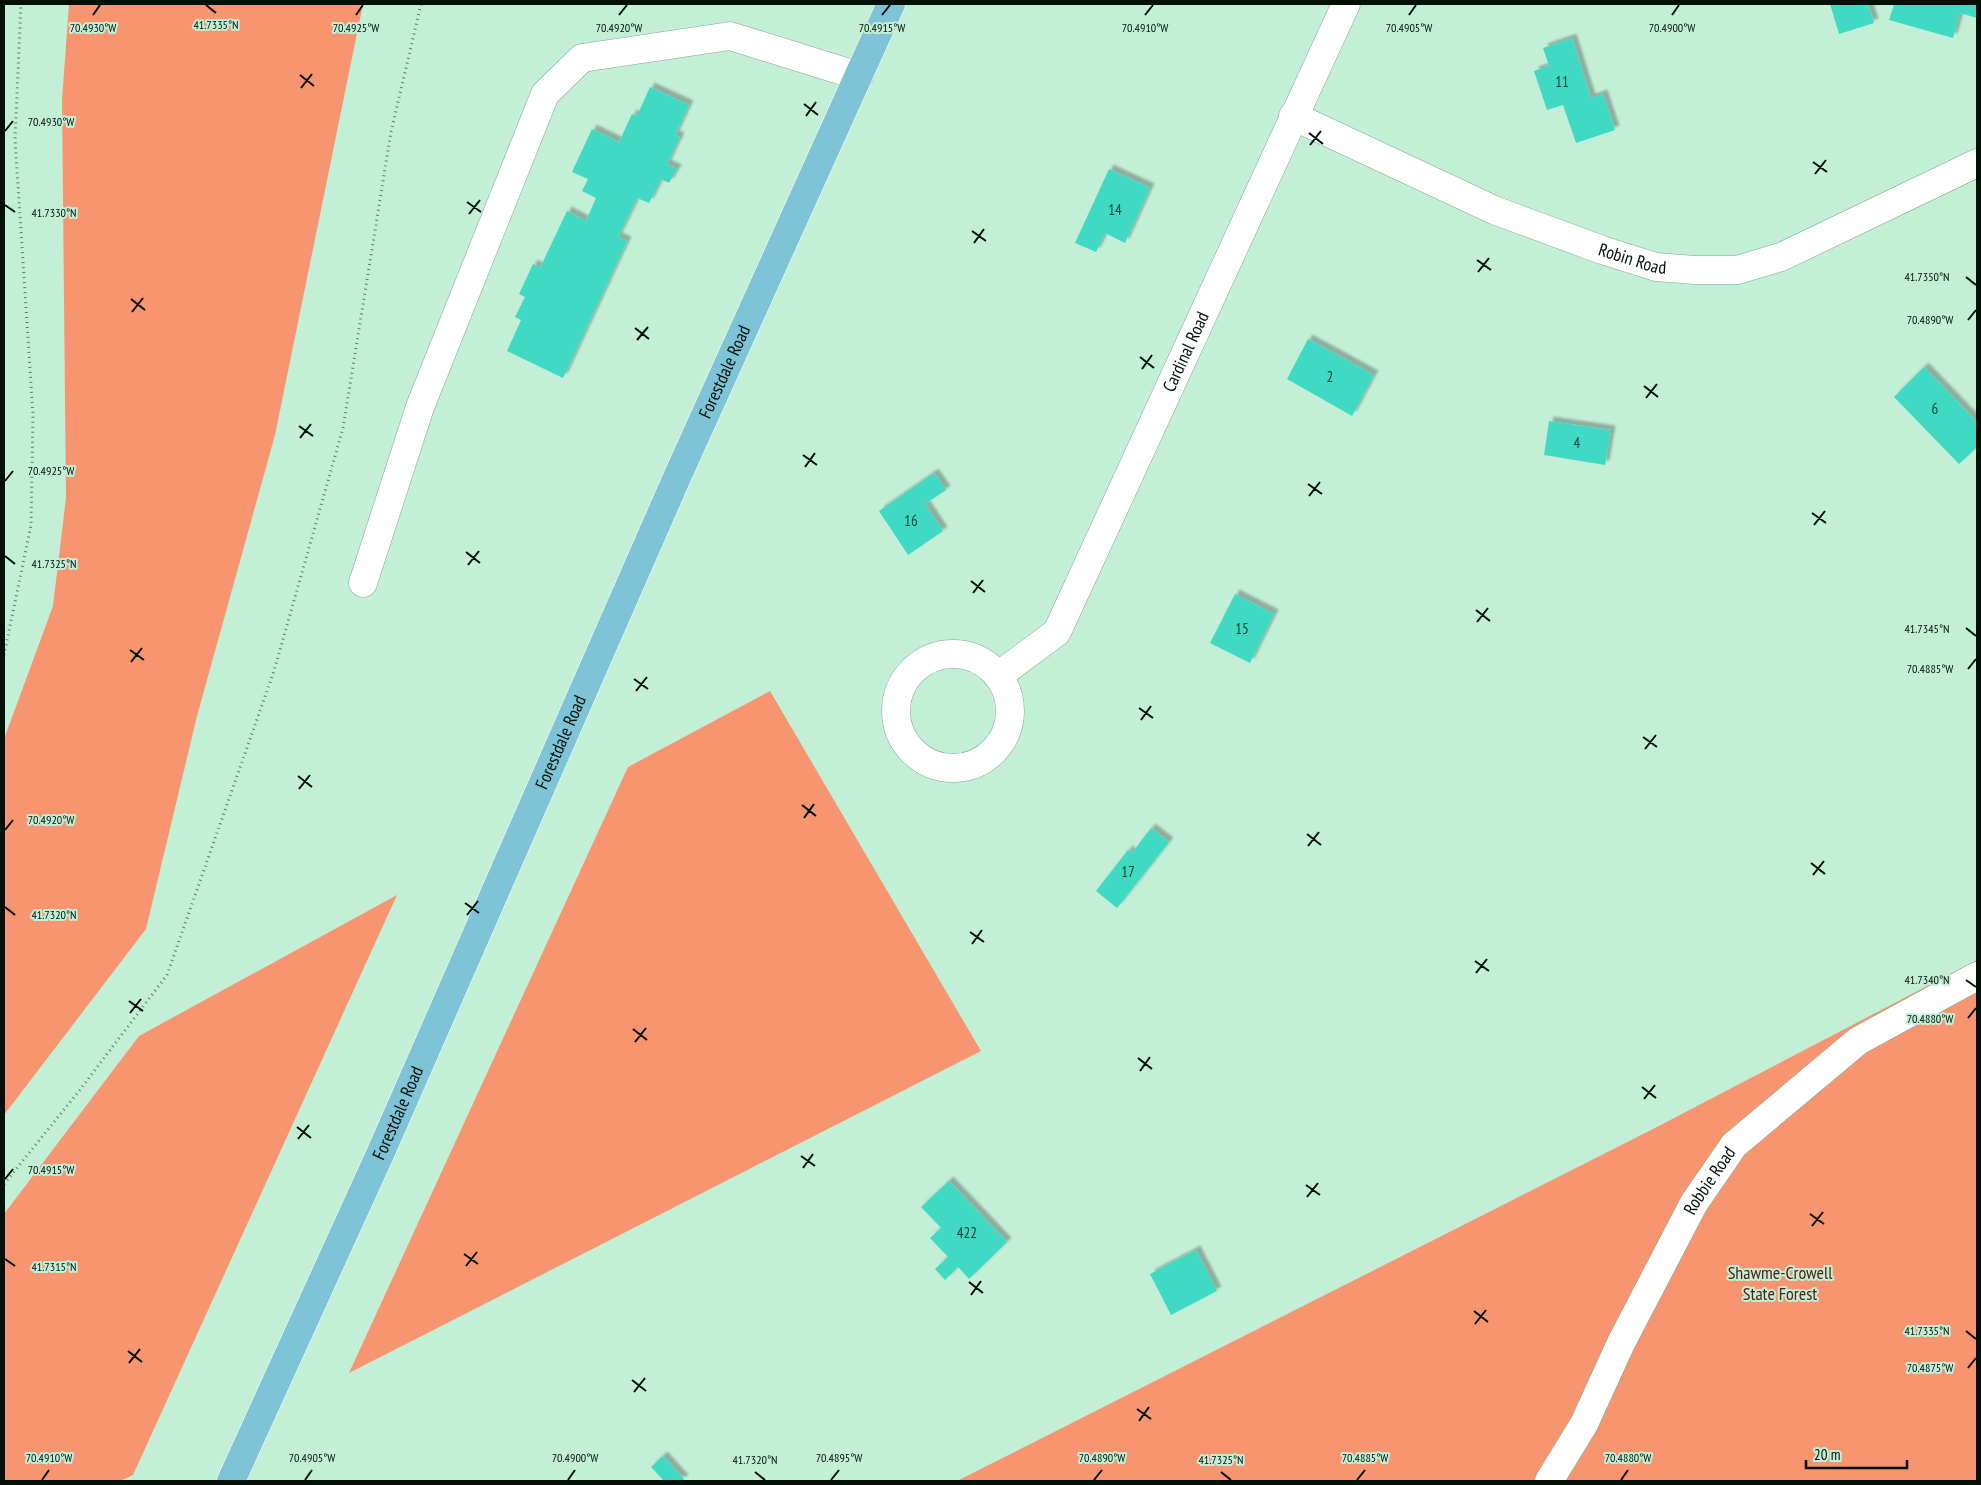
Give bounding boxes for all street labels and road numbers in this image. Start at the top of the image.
street label: Robin Road [1596,238,1667,279]
street label: Cardinal Road [1157,308,1214,395]
street label: Forestdale Road [693,321,755,422]
street label: Forestdale Road [530,692,591,792]
street label: Forestdale Road [367,1063,428,1163]
street label: Robbie Road [1678,1142,1740,1218]

